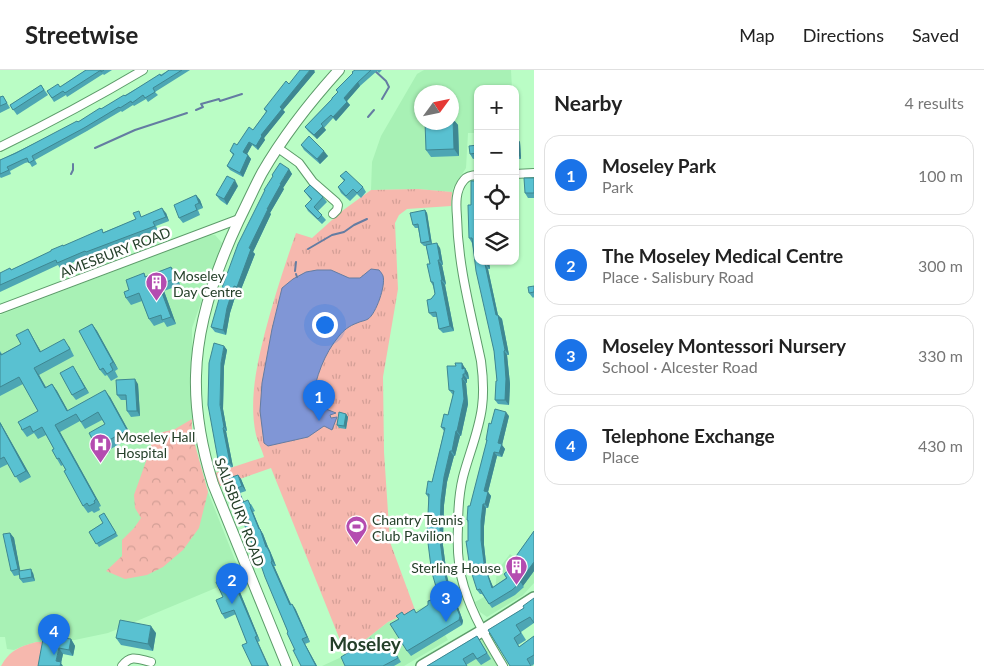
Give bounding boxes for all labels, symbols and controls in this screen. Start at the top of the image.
text: Streetwise [25,20,138,49]
text: Map [739,24,775,46]
text: Directions [803,24,884,46]
text: Saved [912,24,959,46]
north arrow [414,85,459,130]
map controls [474,85,519,265]
button: + [474,85,519,130]
text: Nearby [554,90,622,115]
text: 4 results [904,93,964,112]
button: − [474,130,519,175]
text: Moseley Park [602,154,716,177]
text: 1 [566,166,576,185]
text: 100 m [918,166,963,185]
button: locate [474,175,519,220]
text: Park [602,177,633,196]
button: layers [474,220,519,265]
street label: AMESBURY ROAD [57,223,173,281]
text: The Moseley Medical Centre [602,244,843,267]
text: 2 [566,256,576,275]
text: 300 m [918,256,963,275]
place label: Moseley Day Centre [173,267,242,300]
text: Place · Salisbury Road [602,267,754,286]
building icon: Moseley Day Centre [145,271,169,302]
your location [312,312,338,338]
text: Moseley Montessori Nursery [602,334,846,357]
text: 3 [566,346,576,365]
text: 330 m [918,346,963,365]
text: School · Alcester Road [602,357,758,376]
pin: 1 [303,380,335,421]
text: Telephone Exchange [602,424,775,447]
place label: Moseley Hall Hospital [116,428,195,461]
hospital icon: Moseley Hall Hospital [88,432,112,463]
text: 4 [566,436,576,455]
text: 430 m [918,436,963,455]
text: Place [602,447,639,466]
street label: SALISBURY ROAD [211,455,269,569]
place label: Chantry Tennis Club Pavilion [372,511,463,544]
sports icon: Chantry Tennis Club Pavilion [344,515,368,546]
building icon: Sterling House [505,555,529,586]
place label: Sterling House [411,559,501,576]
pin: 2 [216,563,248,604]
pin: 3 [430,581,462,622]
pin: 4 [38,614,70,655]
district label: Moseley [329,632,402,655]

